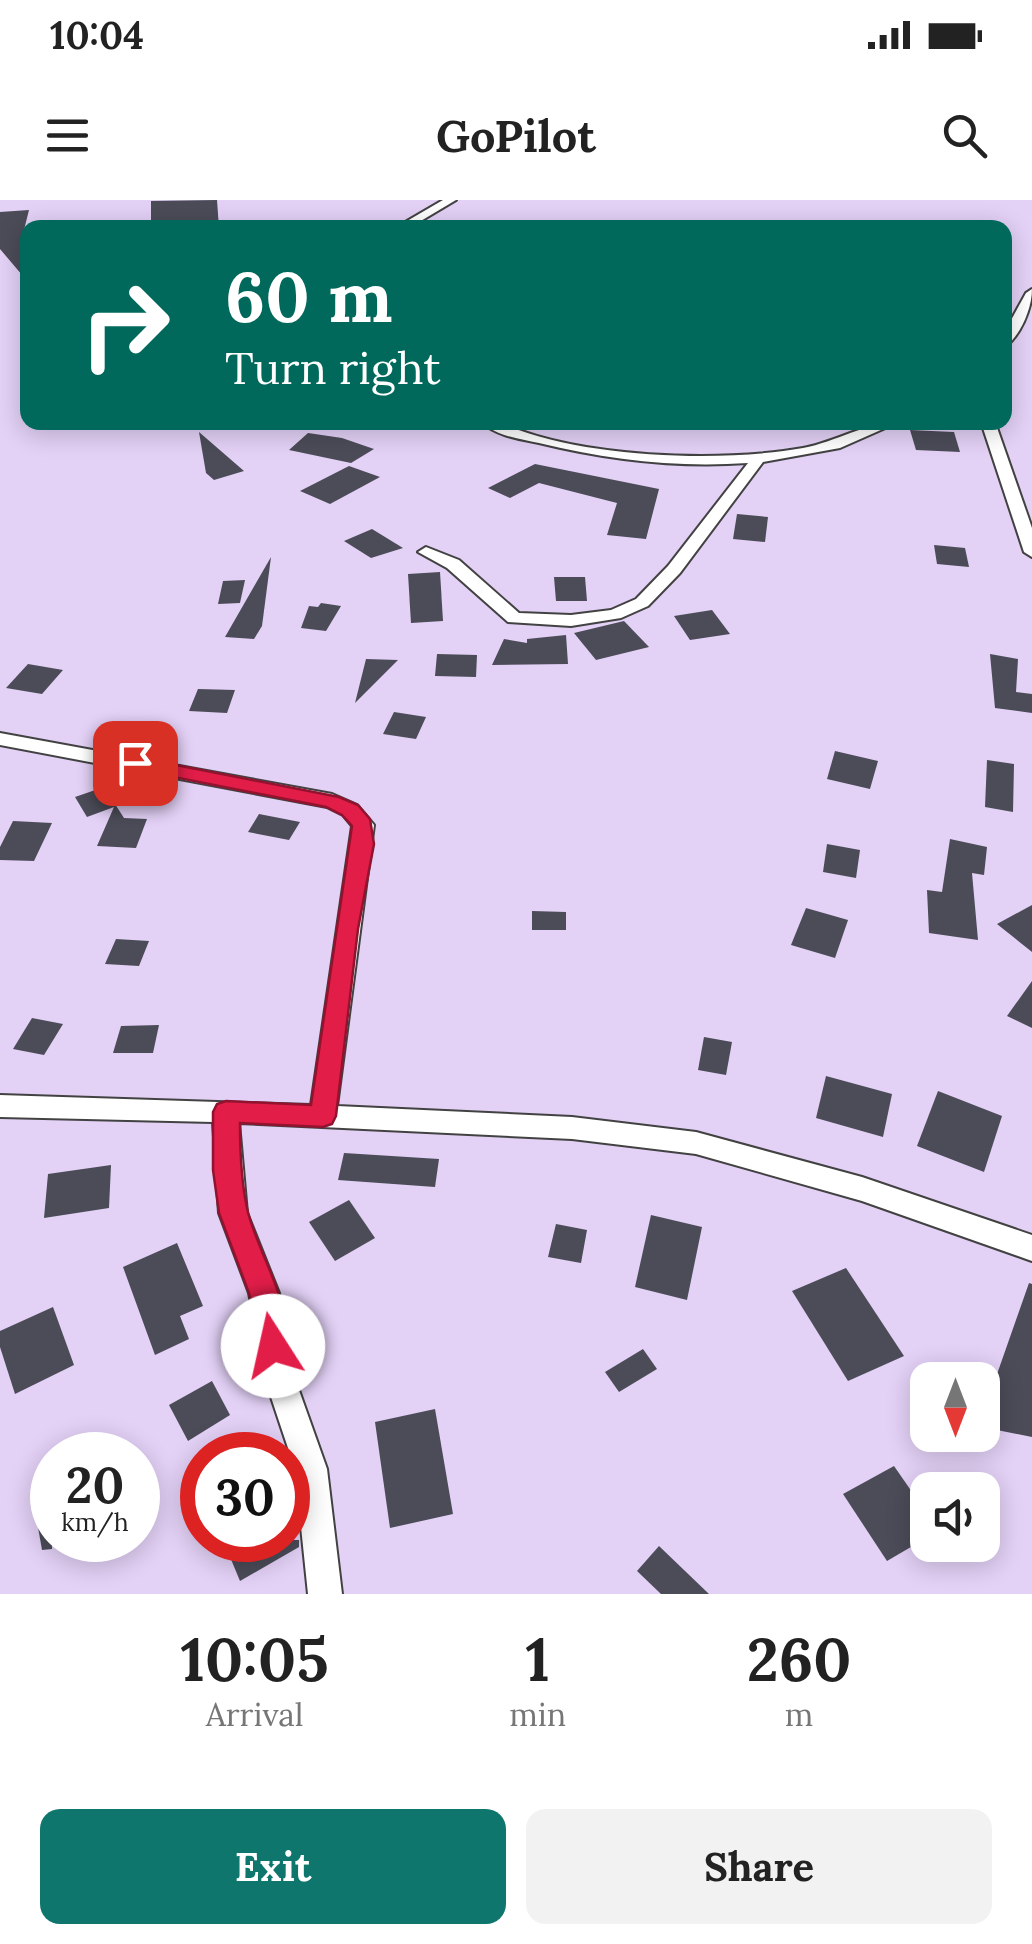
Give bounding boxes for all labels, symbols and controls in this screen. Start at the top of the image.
text: 10:04 [50,11,144,59]
text: GoPilot [436,107,596,164]
icon: menu [40,108,95,163]
icon: search [937,108,992,163]
text: 60 m [225,252,393,341]
icon: right [60,260,190,390]
text: Turn right [225,339,441,396]
pin [93,721,178,806]
icon: arrive [108,736,163,791]
position arrow [221,1294,325,1398]
north arrow [910,1362,1000,1452]
map controls [910,1362,1000,1562]
speed limit sign: 30 [180,1432,310,1562]
text: 20 [66,1453,124,1517]
button: sound [910,1472,1000,1562]
text: km/h [61,1506,129,1538]
text: 10:05 [181,1621,329,1697]
text: 1 [526,1621,550,1697]
text: 260 [747,1621,851,1697]
text: Arrival [206,1694,303,1735]
text: min [509,1694,566,1735]
text: m [785,1694,813,1735]
button: Exit [40,1809,506,1924]
button: Share [526,1809,992,1924]

